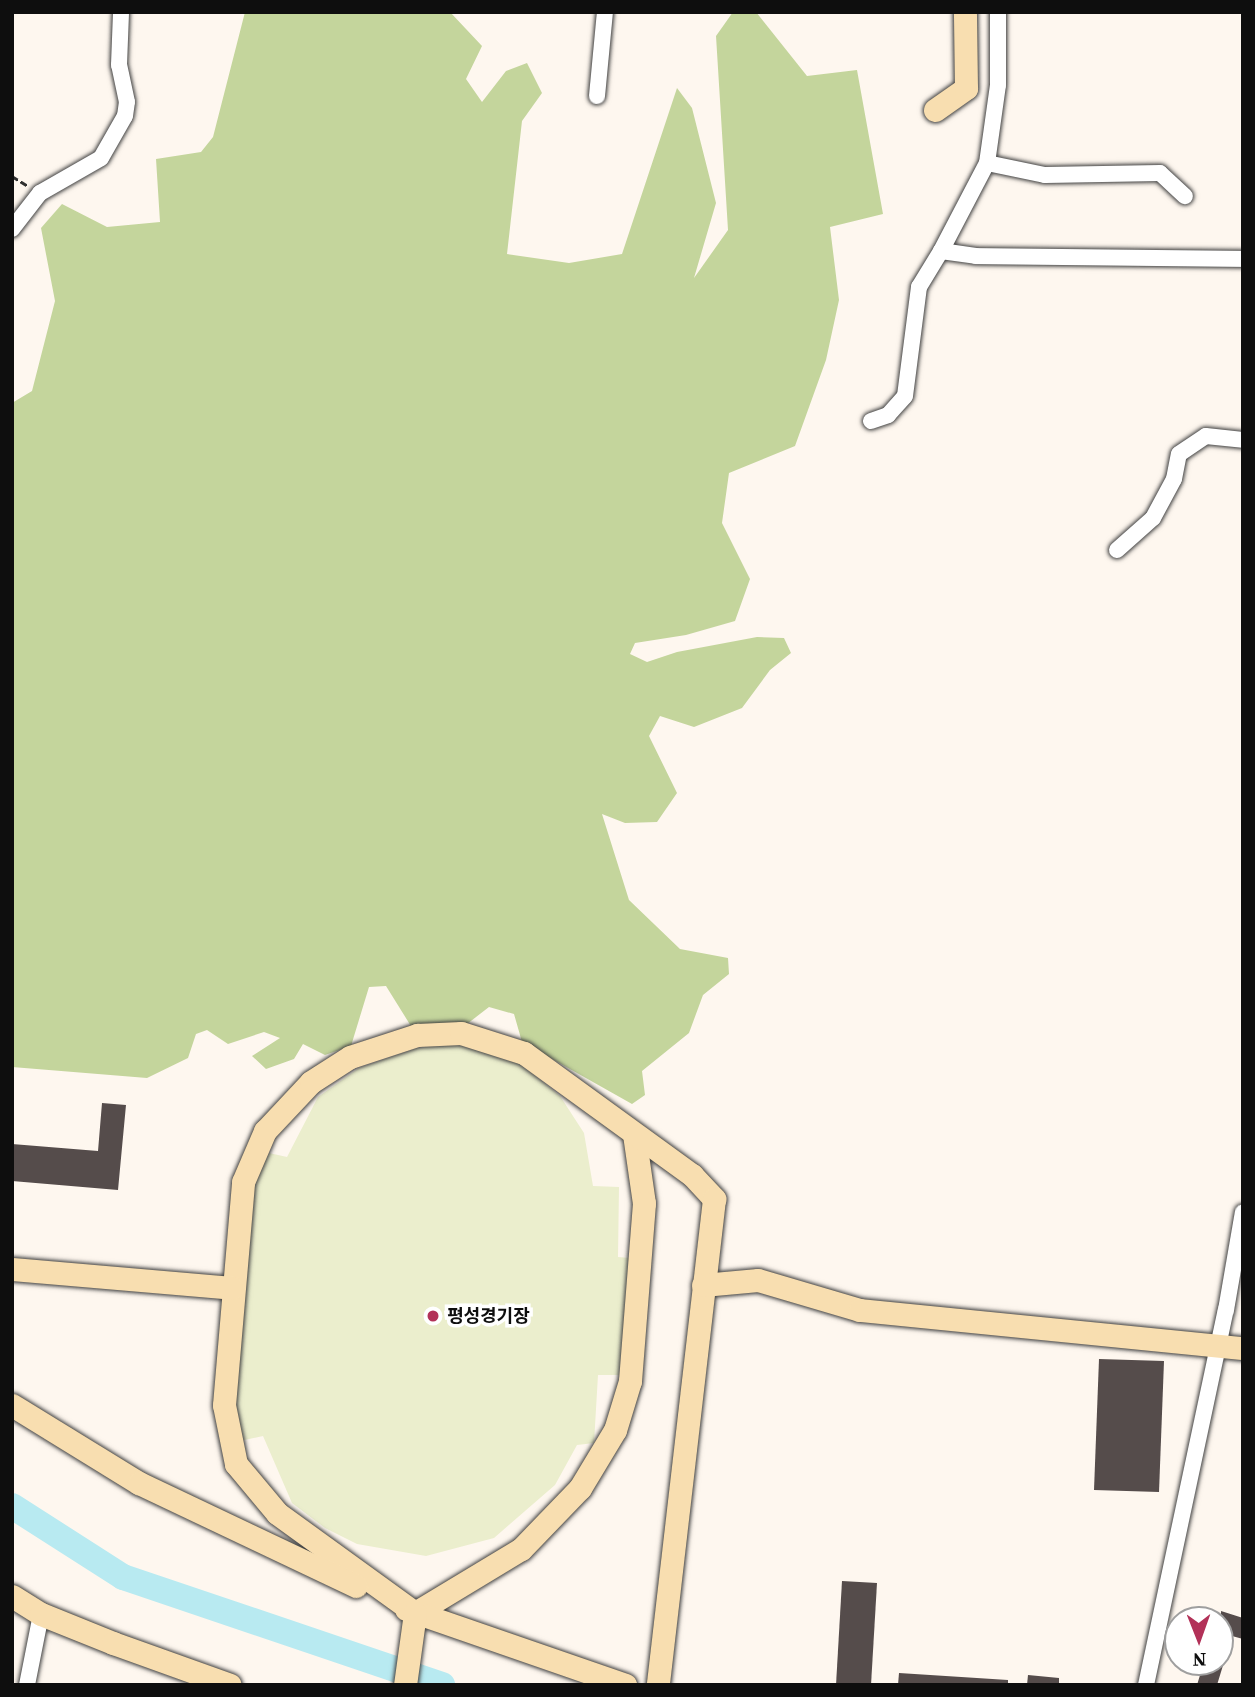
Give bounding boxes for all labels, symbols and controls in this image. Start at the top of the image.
place label: 평성경기장 [447,1305,530,1327]
marker: 평성경기장 [425,1308,441,1324]
north arrow [1164,1606,1234,1676]
text: N [1192,1647,1206,1673]

